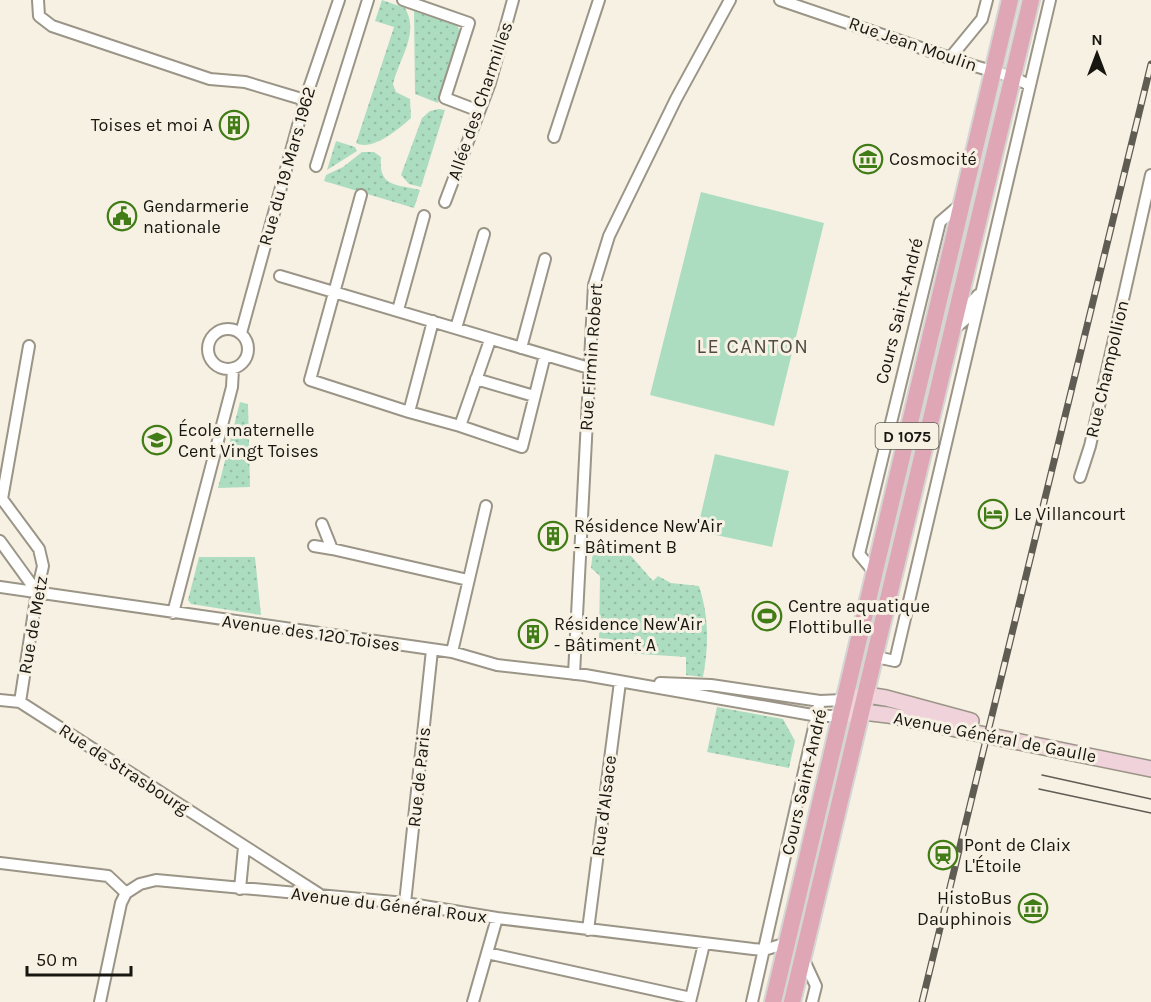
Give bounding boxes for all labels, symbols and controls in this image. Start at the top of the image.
street label: Rue Jean Moulin [846,12,980,76]
street label: Allée des Charmilles [443,19,517,183]
north arrow [1067,24,1127,84]
text: N [1091,30,1103,49]
street label: Rue du 19 Mars 1962 [254,84,320,248]
building icon: Toises et moi A [218,109,250,141]
place label: Toises et moi A [91,114,213,136]
museum icon: Cosmocité [852,143,884,175]
place label: Cosmocité [889,148,977,170]
place label: Gendarmerie nationale [143,195,249,238]
public building icon: Gendarmerie nationale [106,200,138,232]
street label: Cours Saint-André [870,236,928,386]
street label: Rue Firmin Robert [575,282,607,432]
street label: Rue Champollion [1080,298,1134,440]
district label: LE CANTON [697,335,809,358]
place label: École maternelle Cent Vingt Toises [178,418,319,462]
road number: D 1075 [876,423,938,449]
school or university icon: École maternelle Cent Vingt Toises [141,424,173,456]
hotel icon: Le Villancourt [977,498,1009,530]
place label: Le Villancourt [1014,503,1126,525]
place label: Résidence New'Air - Bâtiment B [574,515,722,558]
building icon: Résidence New'Air - Bâtiment B [537,520,569,552]
street label: Rue de Metz [14,574,52,676]
place label: Centre aquatique Flottibulle [788,595,930,638]
sports icon: Centre aquatique Flottibulle [751,600,783,632]
street label: Avenue des 120 Toises [221,610,401,656]
place label: Résidence New'Air - Bâtiment A [554,613,702,656]
building icon: Résidence New'Air - Bâtiment A [517,618,549,650]
street label: Cours Saint-André [776,707,832,857]
street label: Avenue Général de Gaulle [892,707,1098,767]
street label: Rue de Strasbourg [55,719,193,819]
street label: Rue de Paris [403,726,435,828]
street label: Rue d'Alsace [587,754,621,858]
place label: Pont de Claix L'Étoile [964,834,1070,877]
station icon: Pont de Claix L'Étoile [927,839,959,871]
street label: Avenue du Général Roux [290,882,488,928]
place label: HistoBus Dauphinois [917,887,1012,930]
museum icon: HistoBus Dauphinois [1017,892,1049,924]
scale bar [27,939,130,977]
text: 50 m [36,949,78,971]

